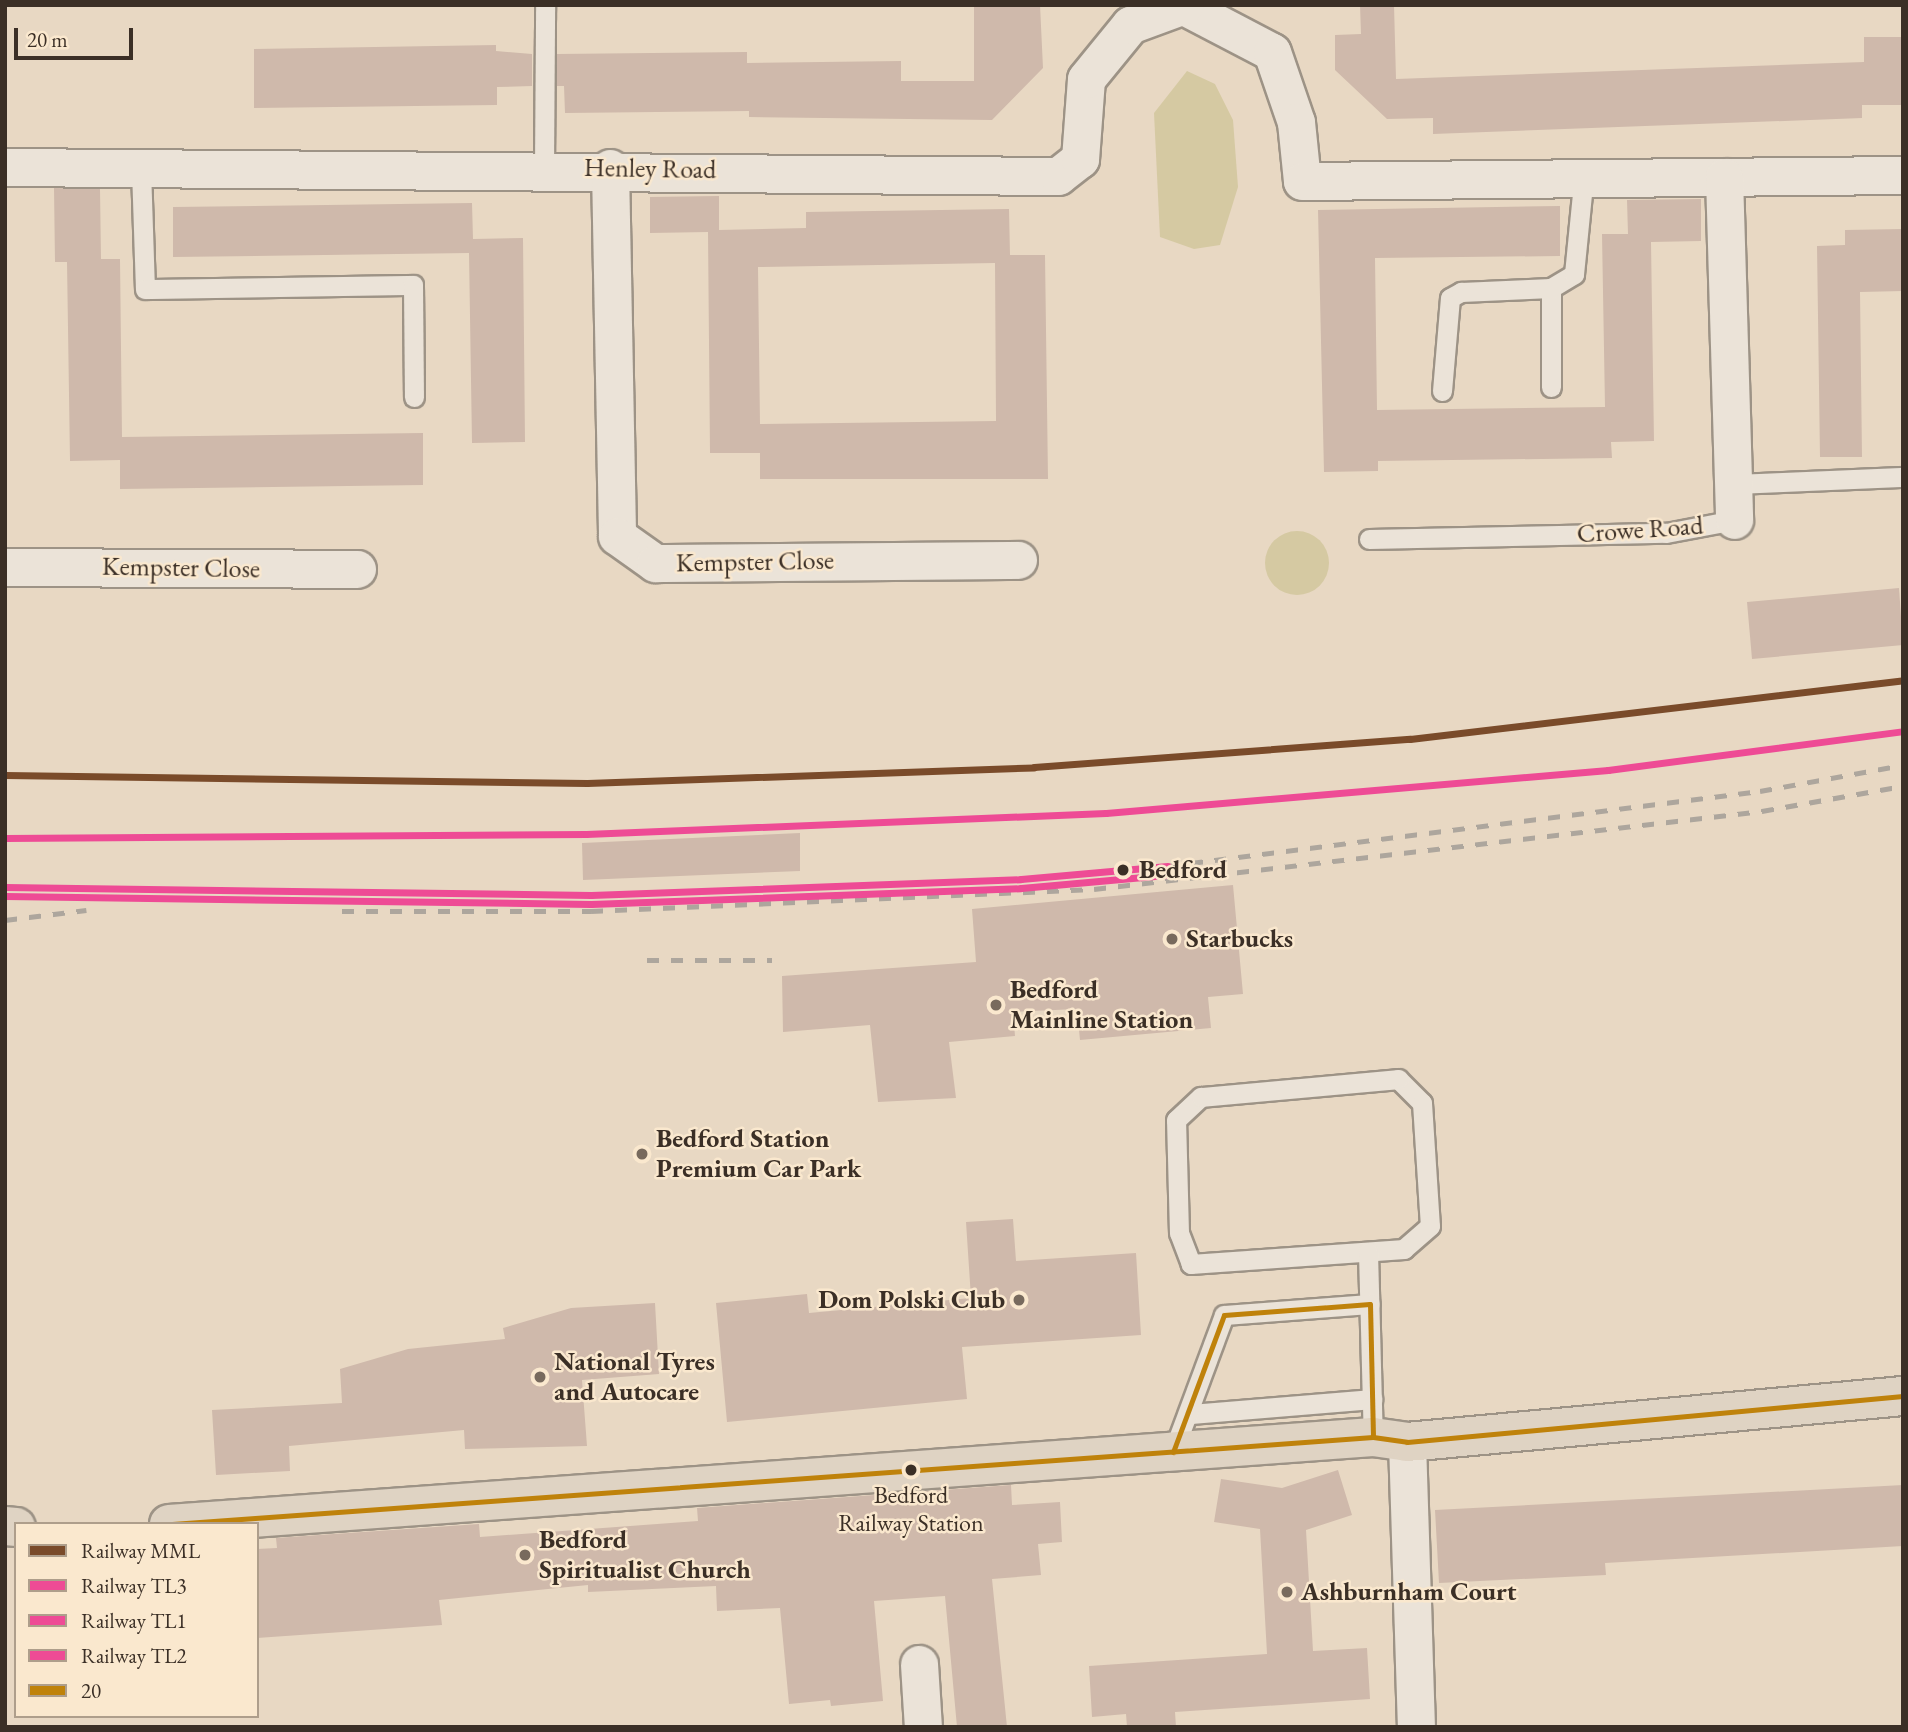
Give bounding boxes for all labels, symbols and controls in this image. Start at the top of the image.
scale bar [18,14,136,58]
text: 20 m [27,26,68,53]
street label: Henley Road [584,152,716,186]
street label: Crowe Road [1576,510,1704,550]
street label: Kempster Close [676,545,834,579]
street label: Kempster Close [102,551,260,585]
place label: Bedford [1139,854,1227,886]
marker: Bedford [1113,860,1133,880]
place label: Starbucks [1186,923,1293,955]
marker: Starbucks [1164,931,1180,947]
place label: Bedford Mainline Station [1010,974,1193,1036]
marker: Bedford Mainline Station [988,997,1004,1013]
place label: Bedford Station Premium Car Park [656,1123,861,1184]
marker: Bedford Station Premium Car Park [634,1146,650,1162]
place label: Dom Polski Club [818,1284,1005,1316]
marker: Dom Polski Club [1011,1292,1027,1308]
place label: National Tyres and Autocare [554,1346,715,1408]
marker: National Tyres and Autocare [532,1369,548,1385]
marker: Bedford Railway Station [904,1463,918,1477]
place label: Bedford Railway Station [838,1481,984,1537]
legend [14,1522,259,1718]
place label: Bedford Spiritualist Church [539,1524,751,1586]
text: Railway MML [81,1537,200,1564]
marker: Bedford Spiritualist Church [517,1547,533,1563]
text: Railway TL3 [81,1572,187,1599]
place label: Ashburnham Court [1301,1576,1517,1608]
marker: Ashburnham Court [1279,1584,1295,1600]
text: Railway TL1 [81,1607,187,1634]
text: Railway TL2 [81,1642,187,1669]
text: 20 [81,1677,101,1704]

